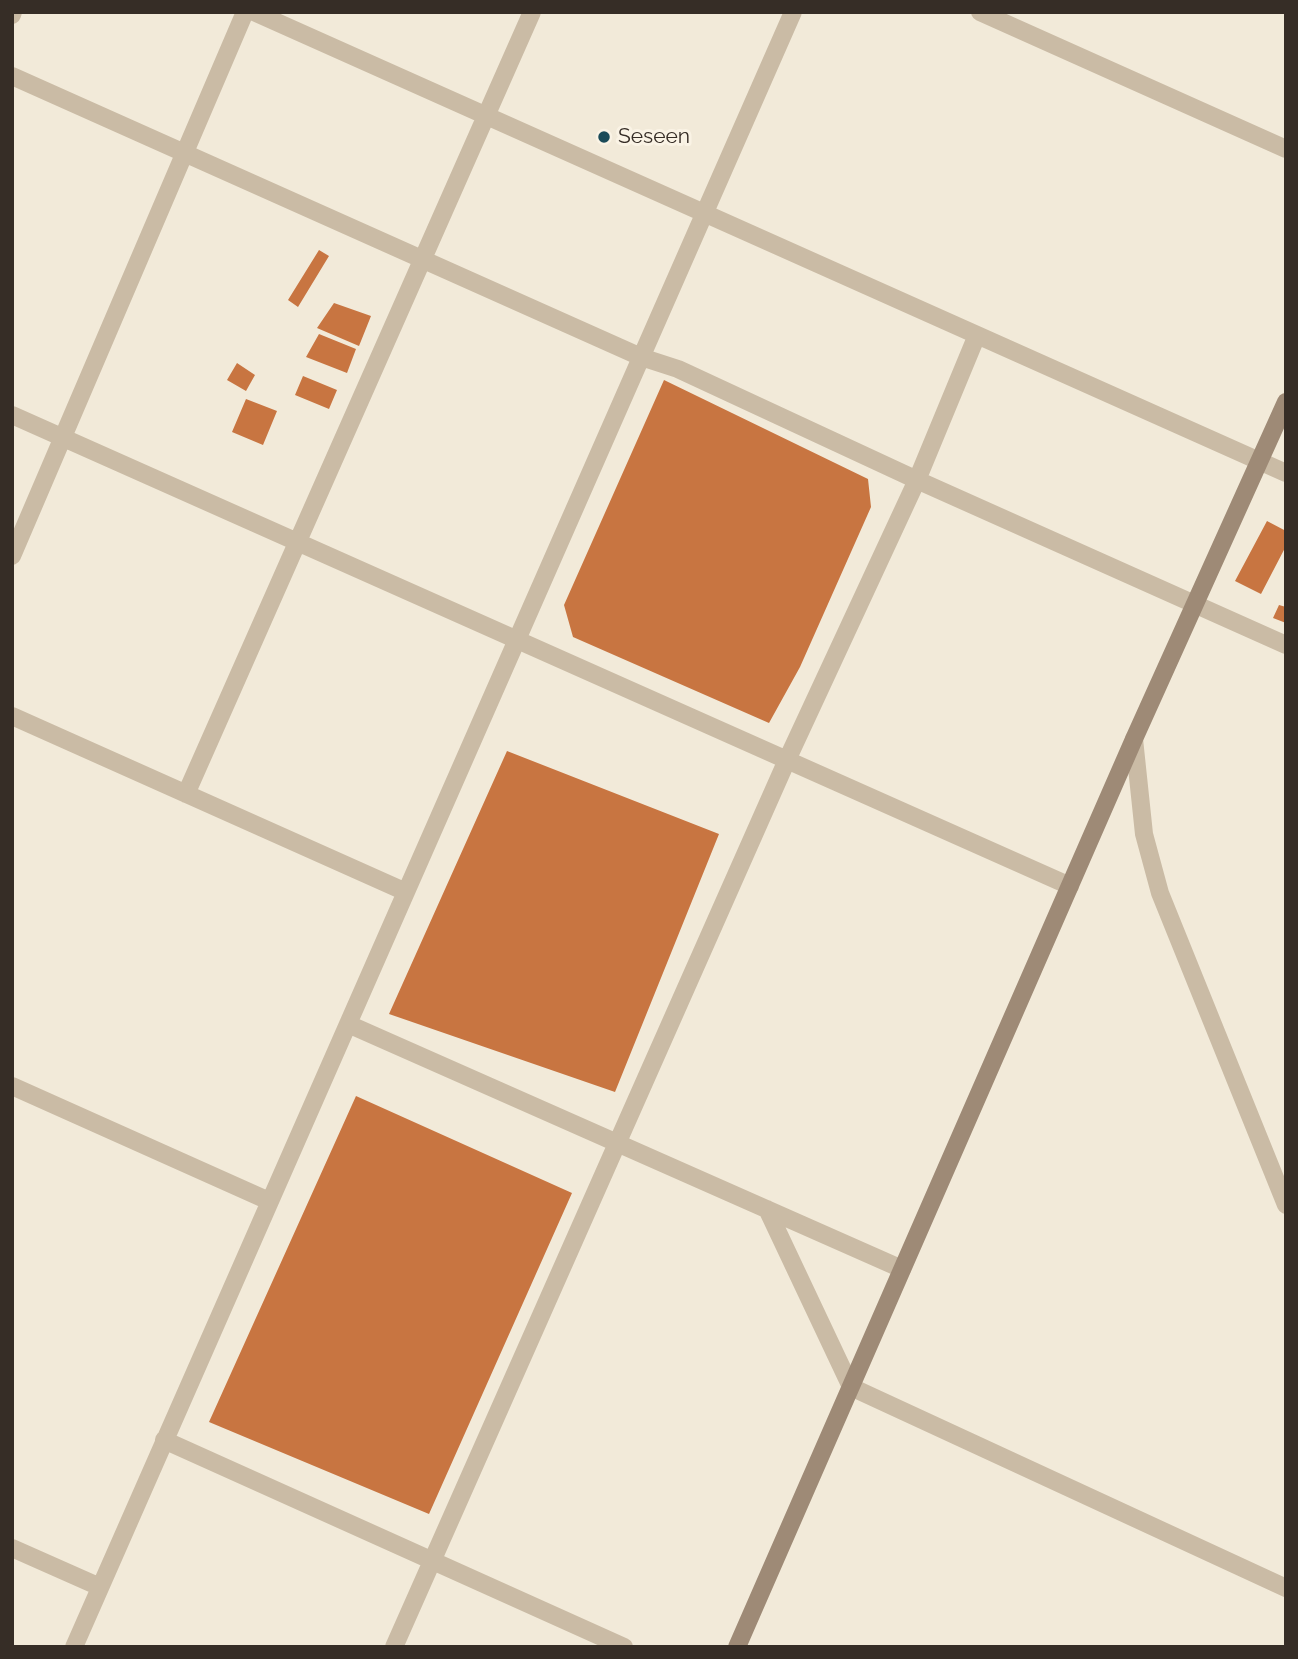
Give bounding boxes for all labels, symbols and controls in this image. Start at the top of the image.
place label: Seseen [618,124,690,150]
marker: Seseen [596,129,612,145]

